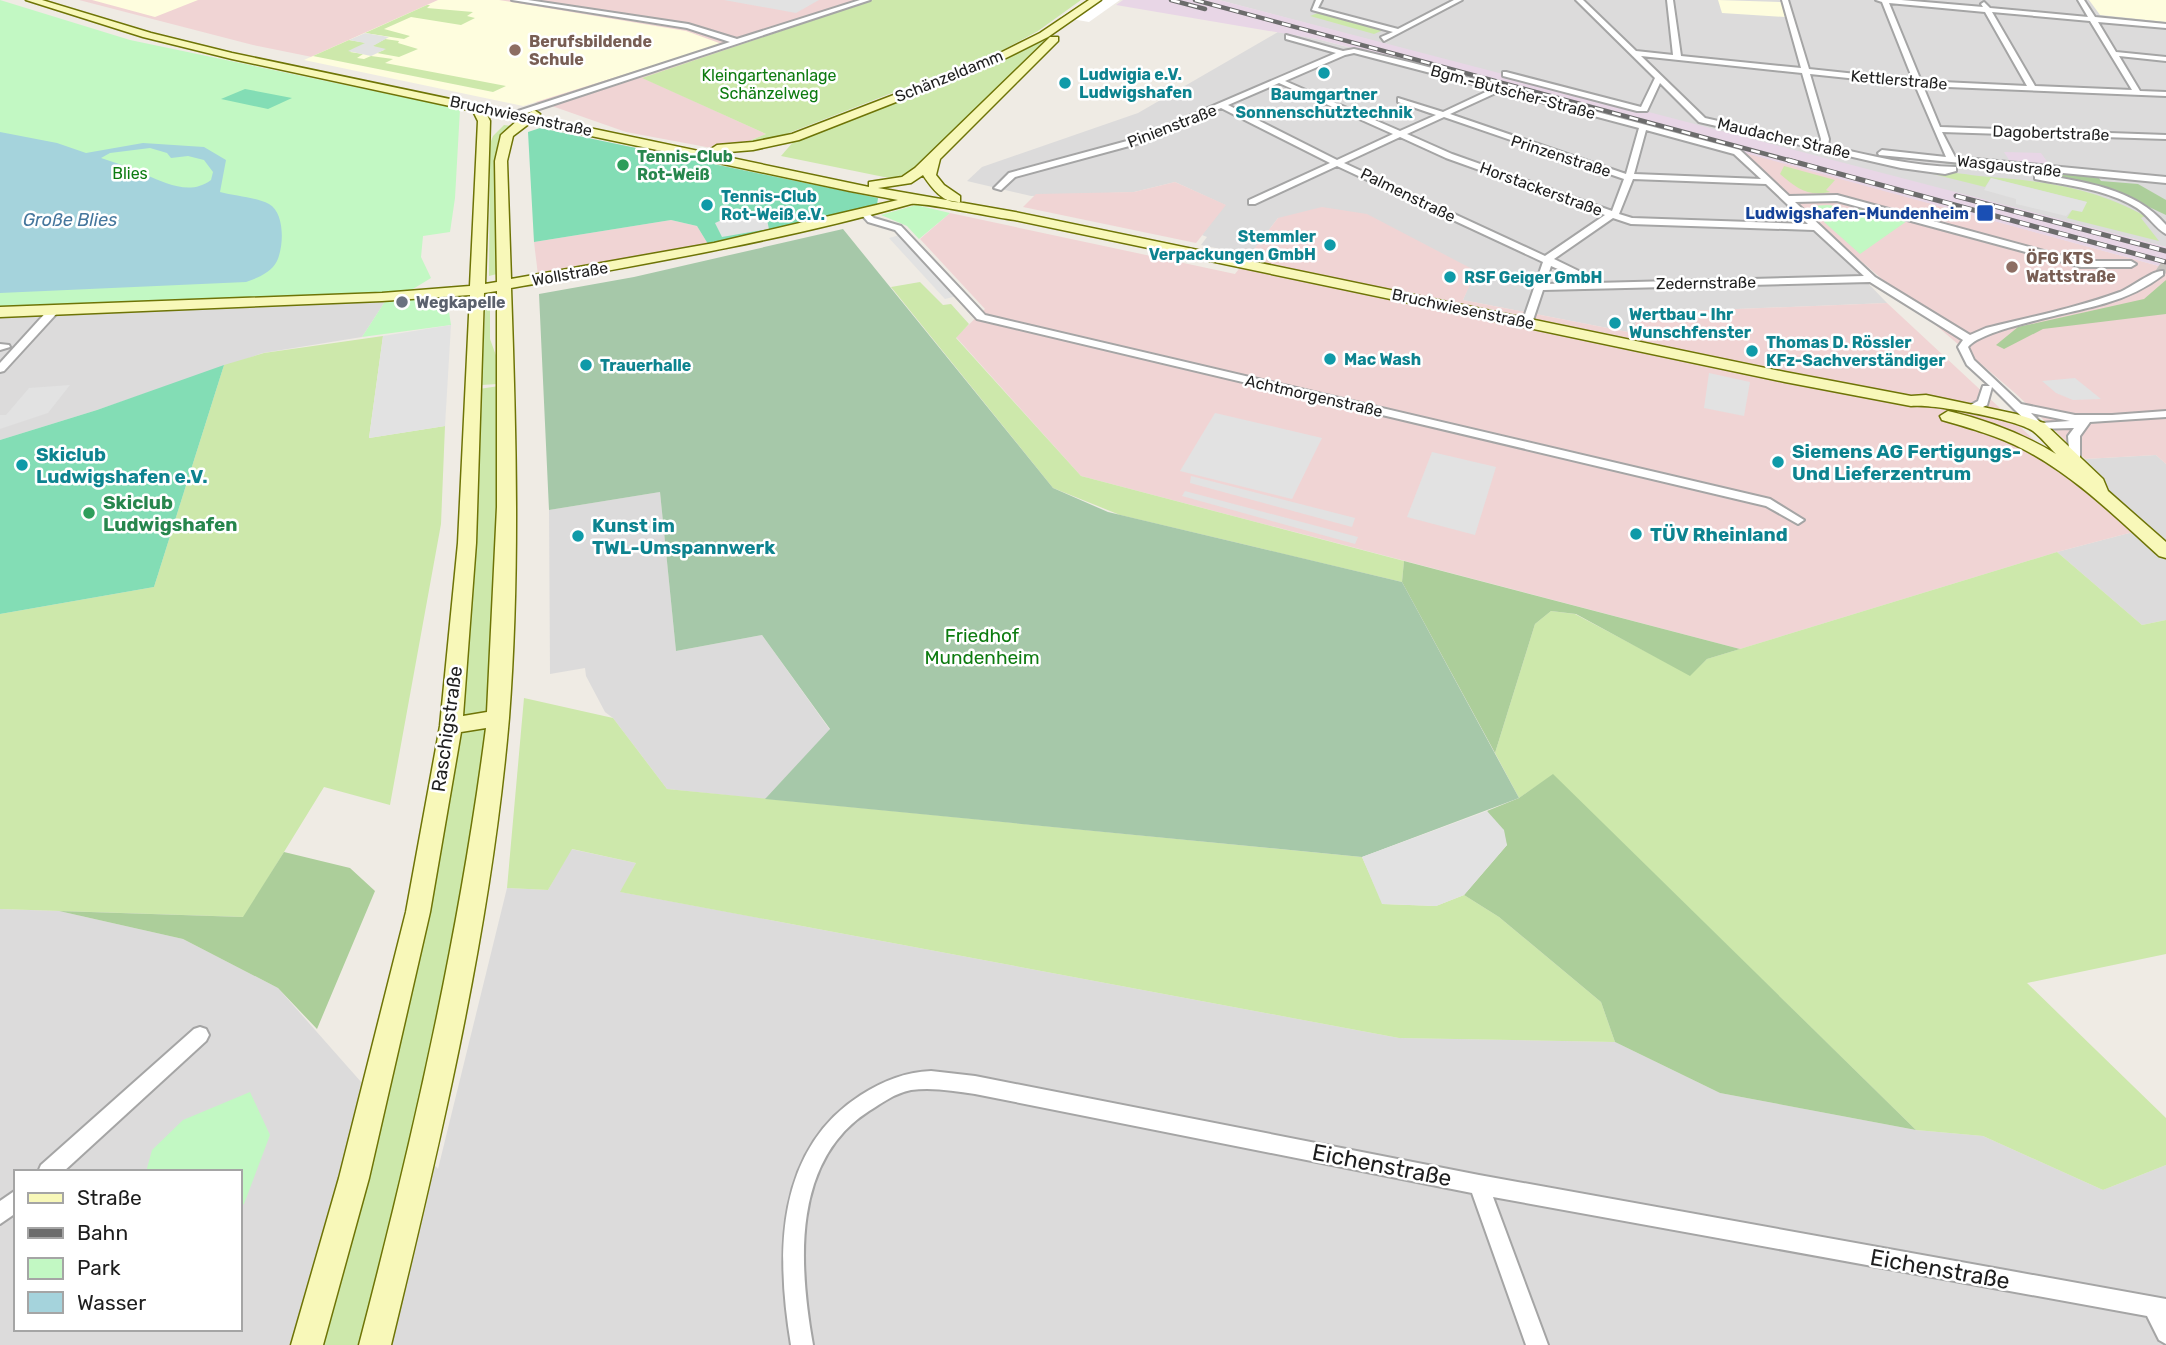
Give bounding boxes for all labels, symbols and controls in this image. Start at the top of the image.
place label: Berufsbildende Schule [529,32,652,69]
marker: Berufsbildende Schule [507,42,523,58]
street label: Schänzeldamm [892,46,1006,106]
street label: Bgm.-Butscher-Straße [1428,61,1598,123]
place label: Ludwigia e.V. Ludwigshafen [1079,65,1192,102]
marker: Baumgartner Sonnenschutztechnik [1316,65,1332,81]
park label: Kleingartenanlage Schänzelweg [701,66,837,103]
street label: Kettlerstraße [1850,66,1948,94]
marker: Ludwigia e.V. Ludwigshafen [1057,75,1073,91]
place label: Baumgartner Sonnenschutztechnik [1235,85,1413,122]
street label: Bruchwiesenstraße [448,92,594,140]
street label: Pinienstraße [1125,100,1219,152]
street label: Maudacher Straße [1716,113,1852,163]
street label: Dagobertstraße [1992,121,2110,145]
street label: Prinzenstraße [1509,131,1614,181]
place label: Tennis-Club Rot-Weiß [637,147,733,184]
street label: Wasgaustraße [1956,151,2062,181]
marker: Tennis-Club Rot-Weiß [615,157,631,173]
street label: Horstackerstraße [1477,158,1605,220]
park label: Blies [112,164,148,183]
street label: Palmenstraße [1357,164,1459,226]
place label: Tennis-Club Rot-Weiß e.V. [721,187,825,224]
marker: Tennis-Club Rot-Weiß e.V. [699,197,715,213]
marker: Ludwigshafen-Mundenheim [1975,203,1995,223]
place label: Ludwigshafen-Mundenheim [1745,204,1969,223]
water label: Große Blies [23,209,117,231]
place label: Stemmler Verpackungen GmbH [1149,227,1317,264]
marker: Stemmler Verpackungen GmbH [1322,237,1338,253]
place label: ÖFG KTS Wattstraße [2026,248,2116,286]
street label: Wollstraße [530,258,610,290]
marker: ÖFG KTS Wattstraße [2004,259,2020,275]
place label: RSF Geiger GmbH [1464,268,1603,287]
marker: RSF Geiger GmbH [1442,269,1458,285]
street label: Zedernstraße [1656,273,1756,293]
street label: Bruchwiesenstraße [1390,285,1536,333]
place label: Wegkapelle [416,293,506,312]
marker: Wegkapelle [394,294,410,310]
place label: Wertbau - Ihr Wunschfenster [1629,305,1752,342]
marker: Wertbau - Ihr Wunschfenster [1607,315,1623,331]
place label: Thomas D. Rössler KFz-Sachverständiger [1766,333,1946,370]
marker: Thomas D. Rössler KFz-Sachverständiger [1744,343,1760,359]
place label: Mac Wash [1344,350,1421,369]
marker: Mac Wash [1322,351,1338,367]
place label: Trauerhalle [600,356,691,375]
marker: Trauerhalle [578,357,594,373]
street label: Achtmorgenstraße [1243,371,1385,421]
place label: Siemens AG Fertigungs- Und Lieferzentrum [1792,440,2021,485]
place label: Skiclub Ludwigshafen e.V. [36,443,208,488]
marker: Siemens AG Fertigungs- Und Lieferzentrum [1770,454,1786,470]
marker: Skiclub Ludwigshafen e.V. [14,457,30,473]
place label: Skiclub Ludwigshafen [103,491,238,536]
marker: Skiclub Ludwigshafen [81,505,97,521]
place label: Kunst im TWL-Umspannwerk [592,514,775,559]
place label: TÜV Rheinland [1650,523,1788,546]
marker: TÜV Rheinland [1628,526,1644,542]
marker: Kunst im TWL-Umspannwerk [570,528,586,544]
park label: Friedhof Mundenheim [924,624,1040,669]
street label: Raschigstraße [427,664,467,794]
street label: Eichenstraße [1310,1138,1454,1192]
legend [14,1170,242,1331]
text: Straße [77,1185,142,1210]
text: Bahn [77,1220,128,1245]
street label: Eichenstraße [1868,1243,2012,1295]
text: Park [77,1255,121,1280]
text: Wasser [77,1290,146,1315]

